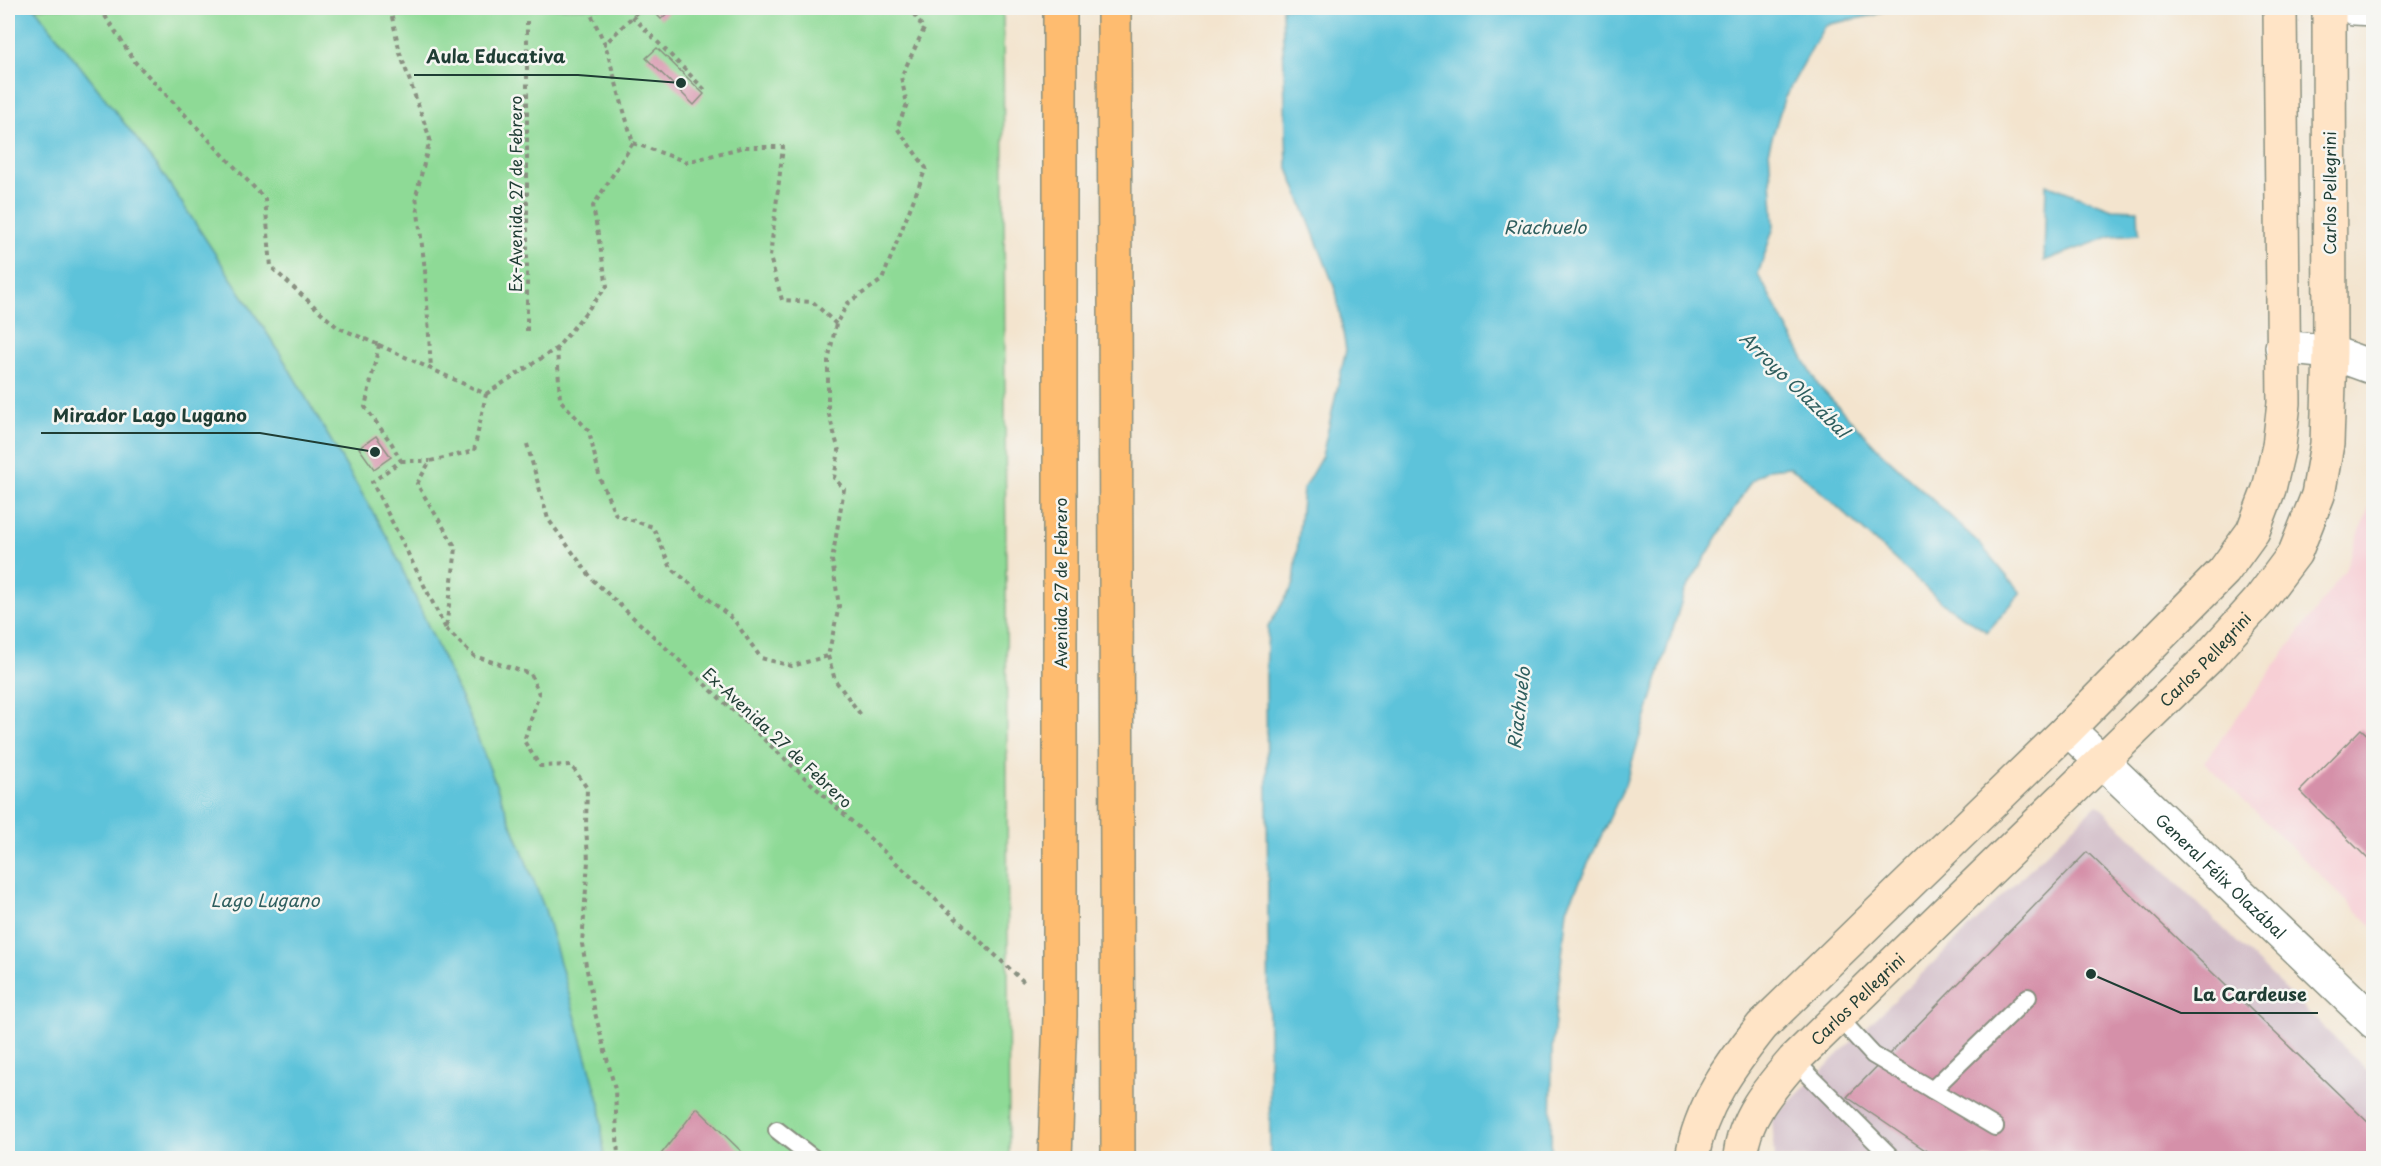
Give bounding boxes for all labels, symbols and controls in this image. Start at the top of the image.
callout: Aula Educativa [414,39,578,75]
text: Aula Educativa [425,42,566,69]
street label: Ex-Avenida 27 de Febrero [503,96,527,292]
street label: Carlos Pellegrini [2317,131,2341,255]
water label: Riachuelo [1504,213,1587,240]
water label: Arroyo Olazábal [1734,325,1858,445]
callout: Mirador Lago Lugano [41,397,260,433]
text: Mirador Lago Lugano [53,401,247,428]
street label: Avenida 27 de Febrero [1048,498,1072,668]
street label: Carlos Pellegrini [2153,606,2256,712]
street label: Ex-Avenida 27 de Febrero [698,661,858,813]
water label: Riachuelo [1500,665,1537,751]
street label: General Félix Olazábal [2151,807,2292,944]
water label: Lago Lugano [211,886,320,913]
street label: Carlos Pellegrini [1804,947,1910,1050]
callout: La Cardeuse [2181,977,2318,1013]
text: La Cardeuse [2193,980,2307,1007]

